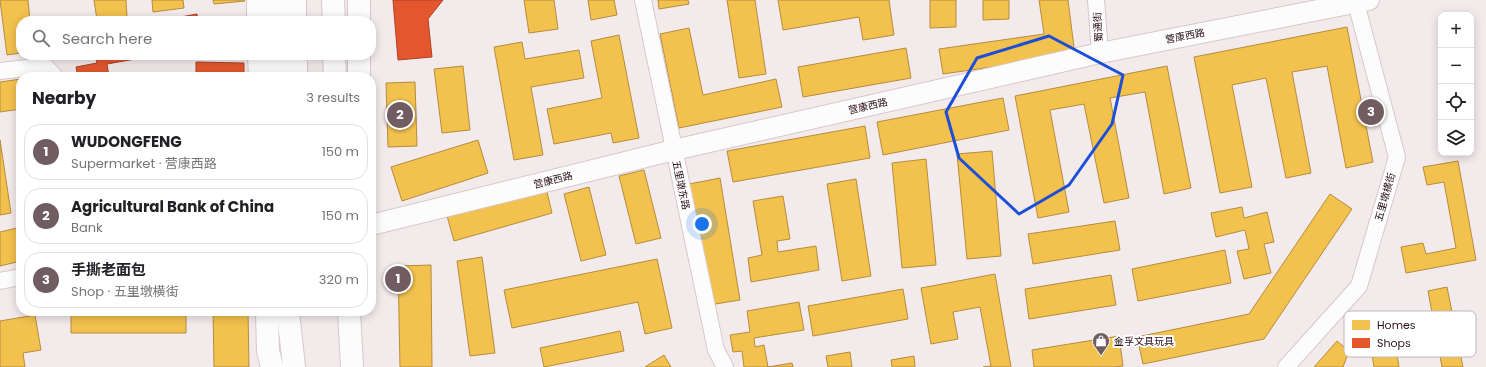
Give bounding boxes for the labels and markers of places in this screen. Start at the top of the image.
pin: 3 [1358,97,1384,127]
pin: 2 [387,100,413,130]
pin: 1 [385,264,411,294]
shop icon: 金孚文具玩具 [1091,331,1111,356]
place label: 金孚文具玩具 [1114,334,1174,349]

